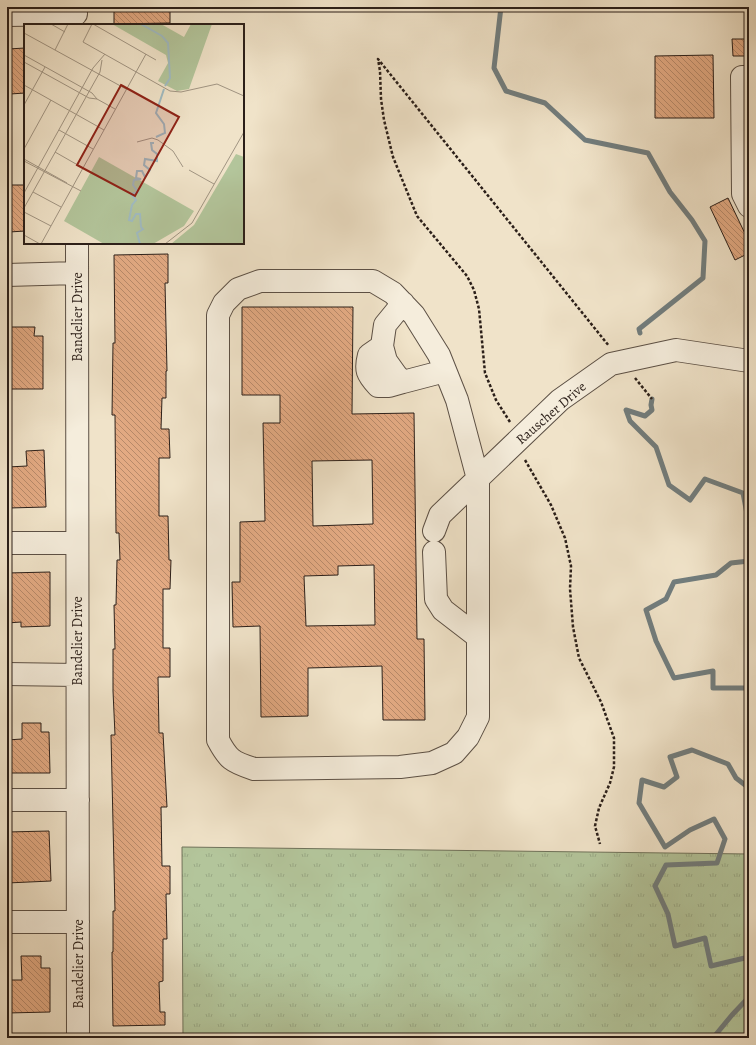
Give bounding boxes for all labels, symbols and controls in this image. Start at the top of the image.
inset map [24,24,244,244]
street label: Bandelier Drive [68,272,87,362]
street label: Rauscher Drive [512,377,590,449]
street label: Bandelier Drive [68,596,87,686]
street label: Bandelier Drive [69,919,88,1009]

